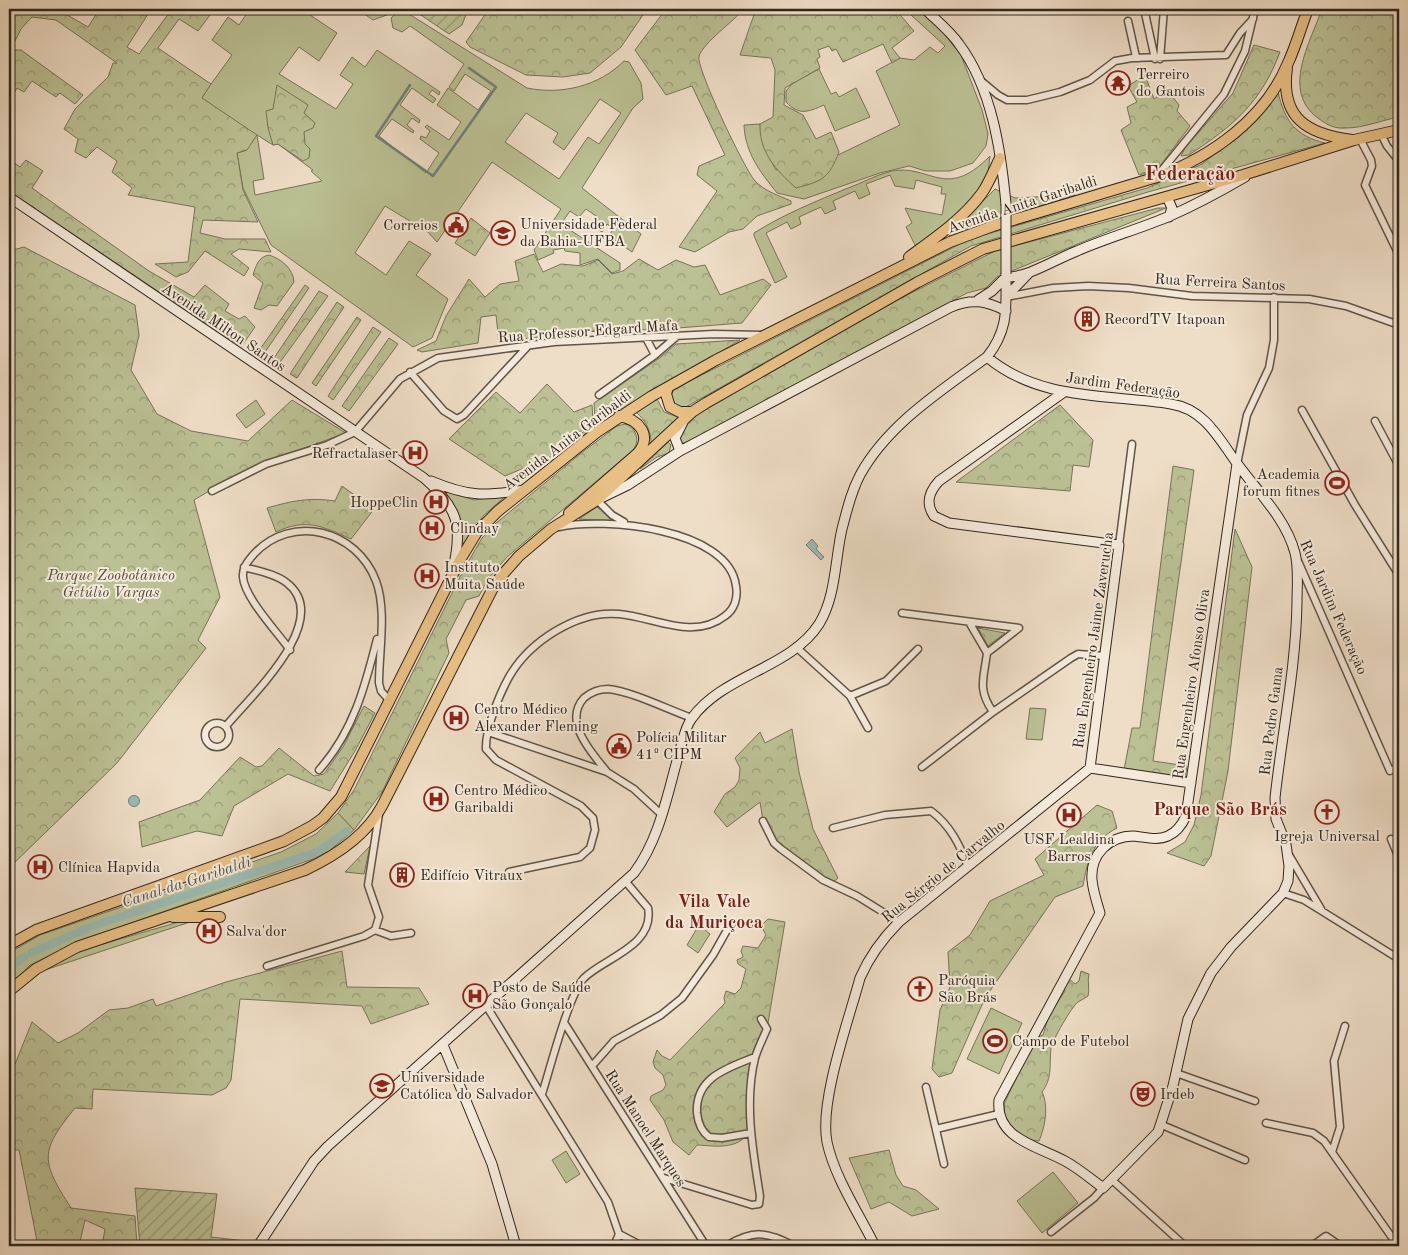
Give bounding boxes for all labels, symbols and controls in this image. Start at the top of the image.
place label: Terreiro do Gantois [1136,68,1205,100]
temple icon: Terreiro do Gantois [1105,70,1131,96]
district label: Federação [1145,165,1235,185]
street label: Avenida Anita Garibaldi [946,174,1099,237]
public building icon: Correios [443,212,469,238]
place label: Universidade Federal da Bahia-UFBA [520,218,657,250]
place label: Correios [383,219,438,234]
school or university icon: Universidade Federal da Bahia-UFBA [490,220,516,246]
street label: Rua Ferreira Santos [1154,273,1286,294]
street label: Avenida Milton Santos [158,281,288,375]
building icon: RecordTV Itapoan [1074,306,1100,332]
place label: RecordTV Itapoan [1104,313,1225,328]
street label: Rua Professor Edgard Mafa [497,319,680,346]
street label: Jardim Federação [1065,371,1181,402]
street label: Avenida Anita Garibaldi [501,388,635,494]
hospital icon: Refractalaser [402,440,428,466]
place label: Refractalaser [312,447,398,462]
place label: Academia forum fitnes [1243,468,1321,500]
sports icon: Academia forum fitnes [1324,470,1350,496]
hospital icon: HoppeClin [423,489,449,515]
place label: HoppeClin [350,496,418,511]
hospital icon: Clinday [419,515,445,541]
place label: Clinday [450,522,499,537]
street label: Rua Engenheiro Jaime Zaverucha [1072,530,1117,749]
street label: Rua Jardim Federação [1296,538,1369,677]
place label: Instituto Muita Saúde [444,561,525,593]
hospital icon: Instituto Muita Saúde [414,563,440,589]
park label: Parque Zoobotânico Getúlio Vargas [46,569,175,601]
street label: Rua Engenheiro Afonso Oliva [1172,587,1213,781]
street label: Rua Pedro Gama [1258,665,1287,777]
place label: Centro Médico Alexander Fleming [474,703,598,735]
hospital icon: Centro Médico Alexander Fleming [443,705,469,731]
place label: Polícia Militar 41º CIPM [636,731,727,763]
public building icon: Polícia Militar 41º CIPM [606,733,632,759]
place label: Centro Médico Garibaldi [454,784,547,816]
hospital icon: Centro Médico Garibaldi [423,786,449,812]
church icon: Igreja Universal [1314,799,1340,825]
district label: Parque São Brás [1153,801,1287,819]
hospital icon: USF Lealdina Barros [1056,802,1082,828]
street label: Rua Sérgio de Carvalho [880,818,1008,926]
place label: Igreja Universal [1274,830,1380,845]
place label: USF Lealdina Barros [1023,833,1115,865]
hospital icon: Clínica Hapvida [27,854,53,880]
water label: Canal da Garibaldi [120,854,254,911]
place label: Clínica Hapvida [58,861,161,876]
building icon: Edifício Vitraux [389,862,415,888]
place label: Edifício Vitraux [420,869,523,884]
district label: Vila Vale da Muriçoca [665,893,763,932]
hospital icon: Salva'dor [196,918,222,944]
place label: Salva'dor [226,925,287,940]
place label: Paróquia São Brás [938,974,997,1006]
church icon: Paróquia São Brás [907,976,933,1002]
place label: Posto de Saúde São Gonçalo [492,981,591,1013]
hospital icon: Posto de Saúde São Gonçalo [462,983,488,1009]
sports icon: Campo de Futebol [982,1028,1008,1054]
place label: Campo de Futebol [1012,1035,1129,1050]
street label: Rua Manoel Marques [601,1068,688,1190]
place label: Universidade Católica do Salvador [400,1071,533,1103]
school or university icon: Universidade Católica do Salvador [369,1073,395,1099]
theatre icon: Irdeb [1130,1081,1156,1107]
place label: Irdeb [1160,1088,1194,1103]

